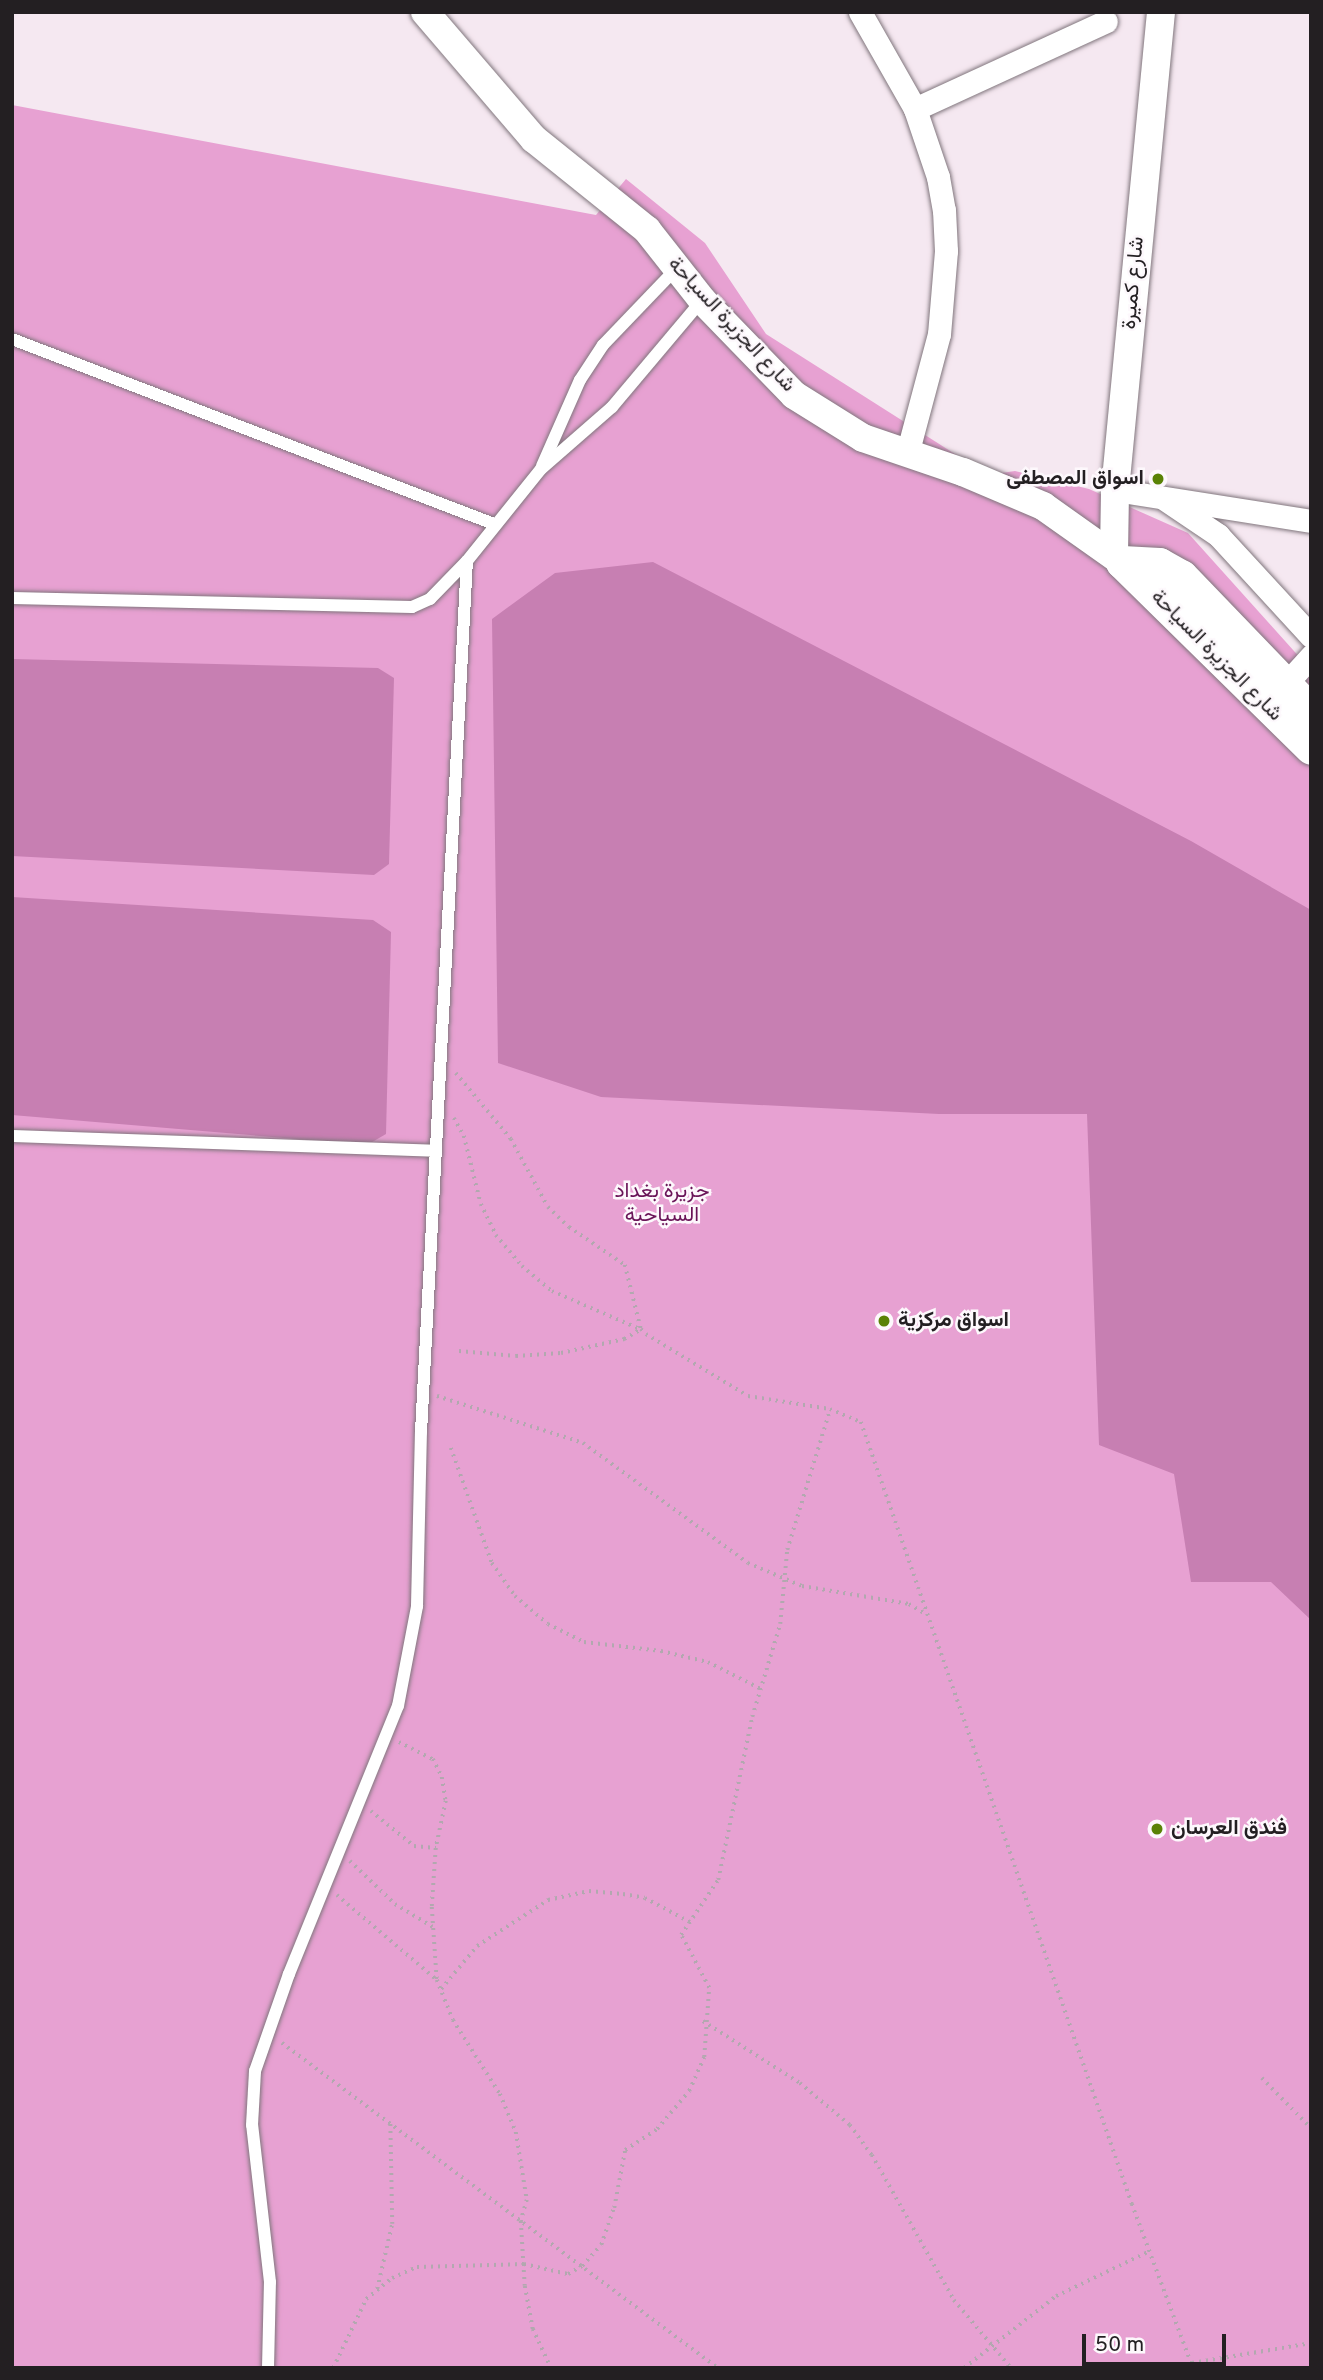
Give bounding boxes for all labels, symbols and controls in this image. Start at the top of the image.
street label: شارع كميرة [1117,236,1151,330]
street label: شارع الجزيرة السياحة [662,252,800,398]
place label: اسواق المصطفى [1006,466,1144,492]
marker: اسواق المصطفى [1150,471,1166,487]
street label: شارع الجزيرة السياحة [1145,585,1287,727]
park label: جزيرة بغداد السياحية [615,1179,709,1229]
place label: اسواق مركزية [898,1308,1009,1334]
marker: اسواق مركزية [876,1313,892,1329]
place label: فندق العرسان [1171,1816,1287,1842]
marker: فندق العرسان [1149,1821,1165,1837]
scale bar [1085,2320,1228,2364]
text: 50 m [1095,2332,1144,2359]

